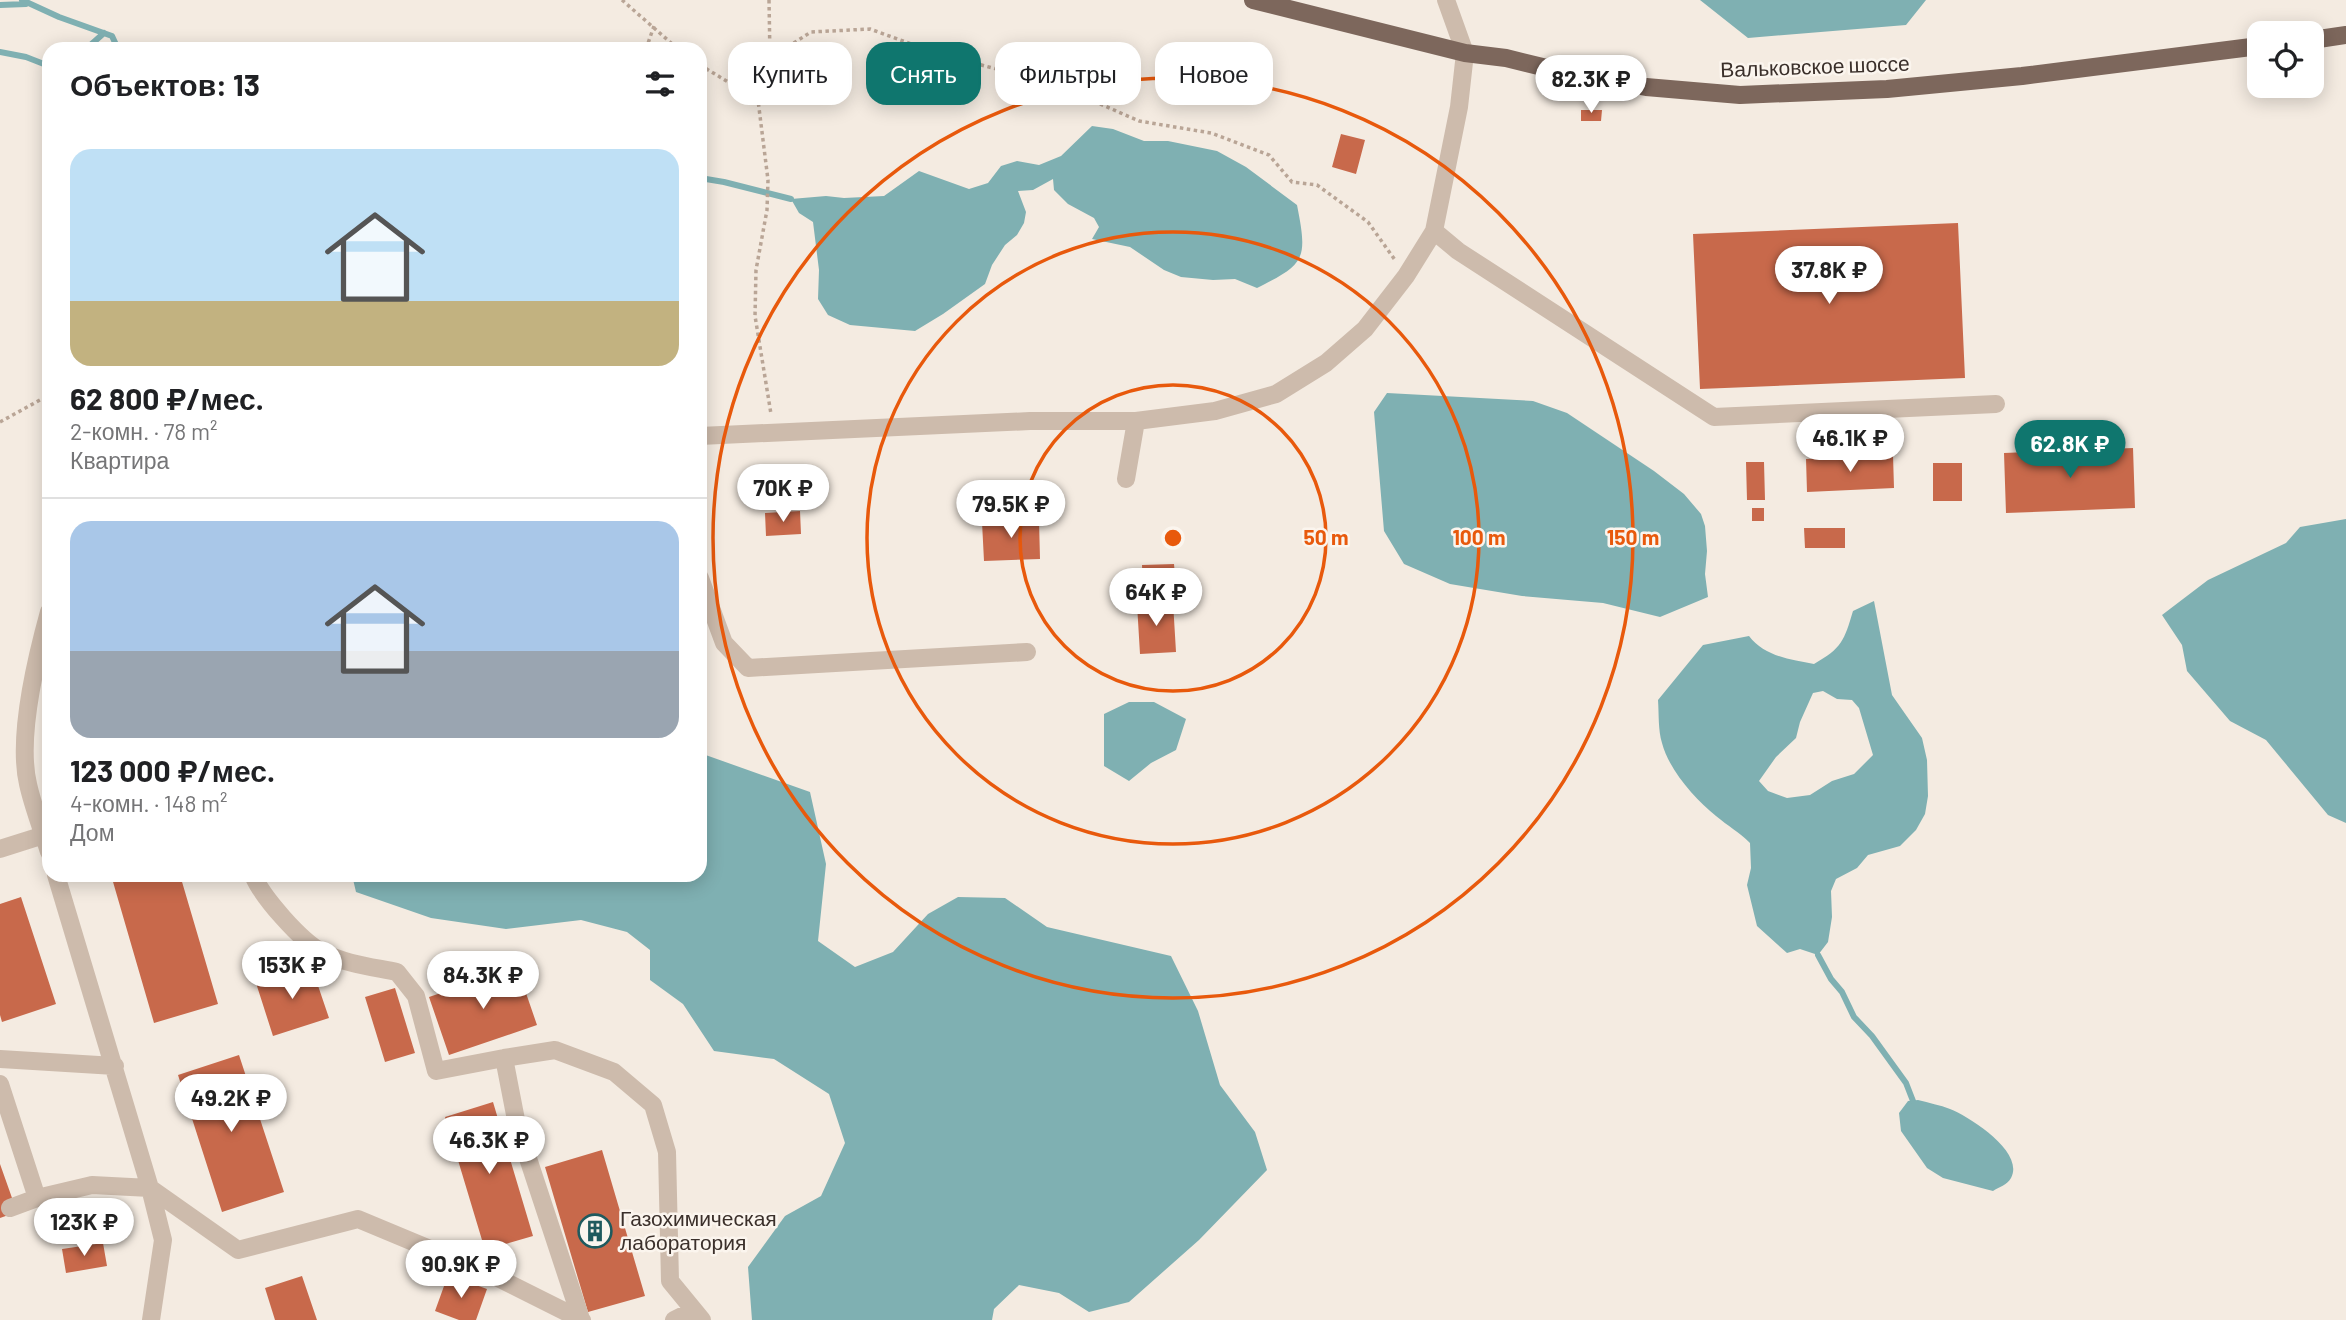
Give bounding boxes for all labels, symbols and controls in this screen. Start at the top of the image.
map controls [2247,21,2324,98]
button: locate [2247,21,2324,98]
chip: Купить [728,42,852,105]
chip: Снять [866,42,981,105]
chip: Фильтры [995,42,1141,105]
chip: Новое [1155,42,1273,105]
street label: Вальковское шоссе [1720,50,1910,81]
pin: 82.3K ₽ [1526,55,1656,115]
text: 82.3K ₽ [1551,64,1631,92]
icon: filters [641,65,679,103]
text: Объектов: 13 [70,66,260,102]
icon: home [312,194,438,320]
pin: 37.8K ₽ [1764,246,1894,306]
text: 37.8K ₽ [1791,255,1867,283]
text: 62 800 ₽/мес. [70,380,264,416]
pin: 46.1K ₽ [1785,414,1915,474]
text: 2-комн. · 78 m² [70,417,217,445]
pin: 62.8K ₽ [2005,420,2135,480]
text: 46.1K ₽ [1812,423,1888,451]
text: 62.8K ₽ [2030,429,2110,457]
text: Квартира [70,446,169,474]
pin: 70K ₽ [734,464,832,524]
text: 70K ₽ [753,473,813,501]
pin: 79.5K ₽ [946,480,1076,540]
text: 79.5K ₽ [972,489,1050,517]
text: 50 m [1303,524,1349,549]
text: 100 m [1452,524,1506,549]
text: 150 m [1607,524,1659,549]
centre of rings [1161,526,1185,550]
icon: home [312,566,438,692]
pin: 64K ₽ [1107,568,1205,628]
text: 64K ₽ [1125,577,1187,605]
text: 123 000 ₽/мес. [70,752,275,788]
text: 4-комн. · 148 m² [70,789,228,817]
text: Дом [70,818,114,846]
pin: 153K ₽ [235,942,349,1001]
text: 153K ₽ [258,950,326,978]
pin: 84.3K ₽ [418,951,548,1011]
text: 84.3K ₽ [443,960,523,988]
pin: 49.2K ₽ [166,1074,296,1134]
text: 49.2K ₽ [191,1083,271,1111]
pin: 46.3K ₽ [424,1116,554,1176]
text: 46.3K ₽ [449,1125,529,1153]
pin: 123K ₽ [27,1198,141,1258]
place label: Газохимическая лаборатория [620,1205,777,1254]
text: 123K ₽ [50,1207,118,1235]
building icon: Газохимическая лаборатория [576,1212,614,1250]
pin: 90.9K ₽ [396,1240,526,1300]
text: 90.9K ₽ [422,1249,500,1277]

